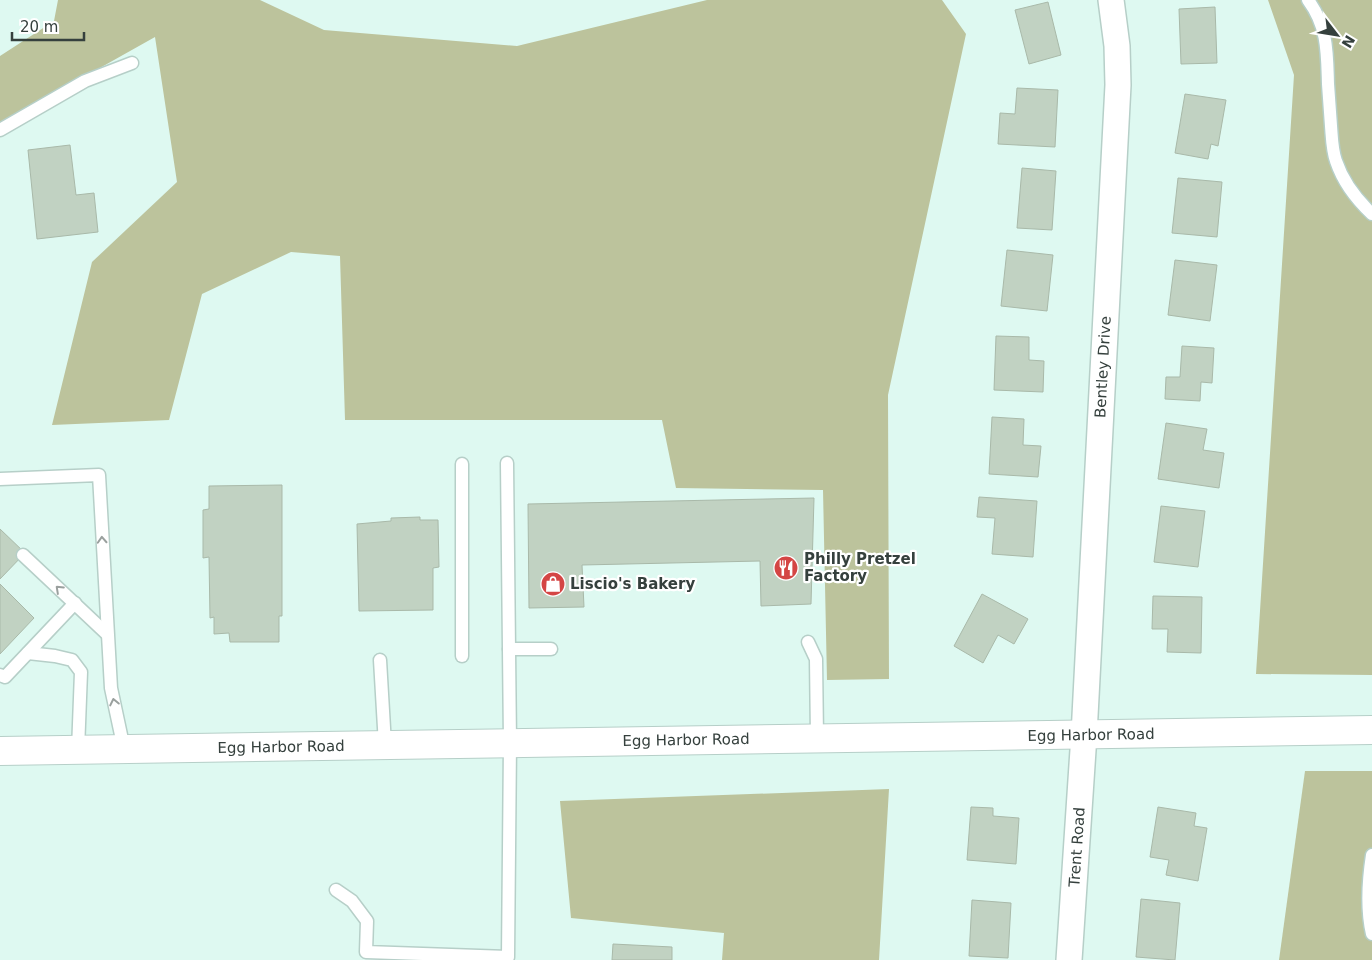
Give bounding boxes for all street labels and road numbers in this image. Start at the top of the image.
street label: Bentley Drive [1091,316,1115,418]
street label: Egg Harbor Road [1027,725,1155,745]
street label: Egg Harbor Road [622,730,750,750]
street label: Egg Harbor Road [217,737,345,757]
street label: Trent Road [1065,807,1089,888]

